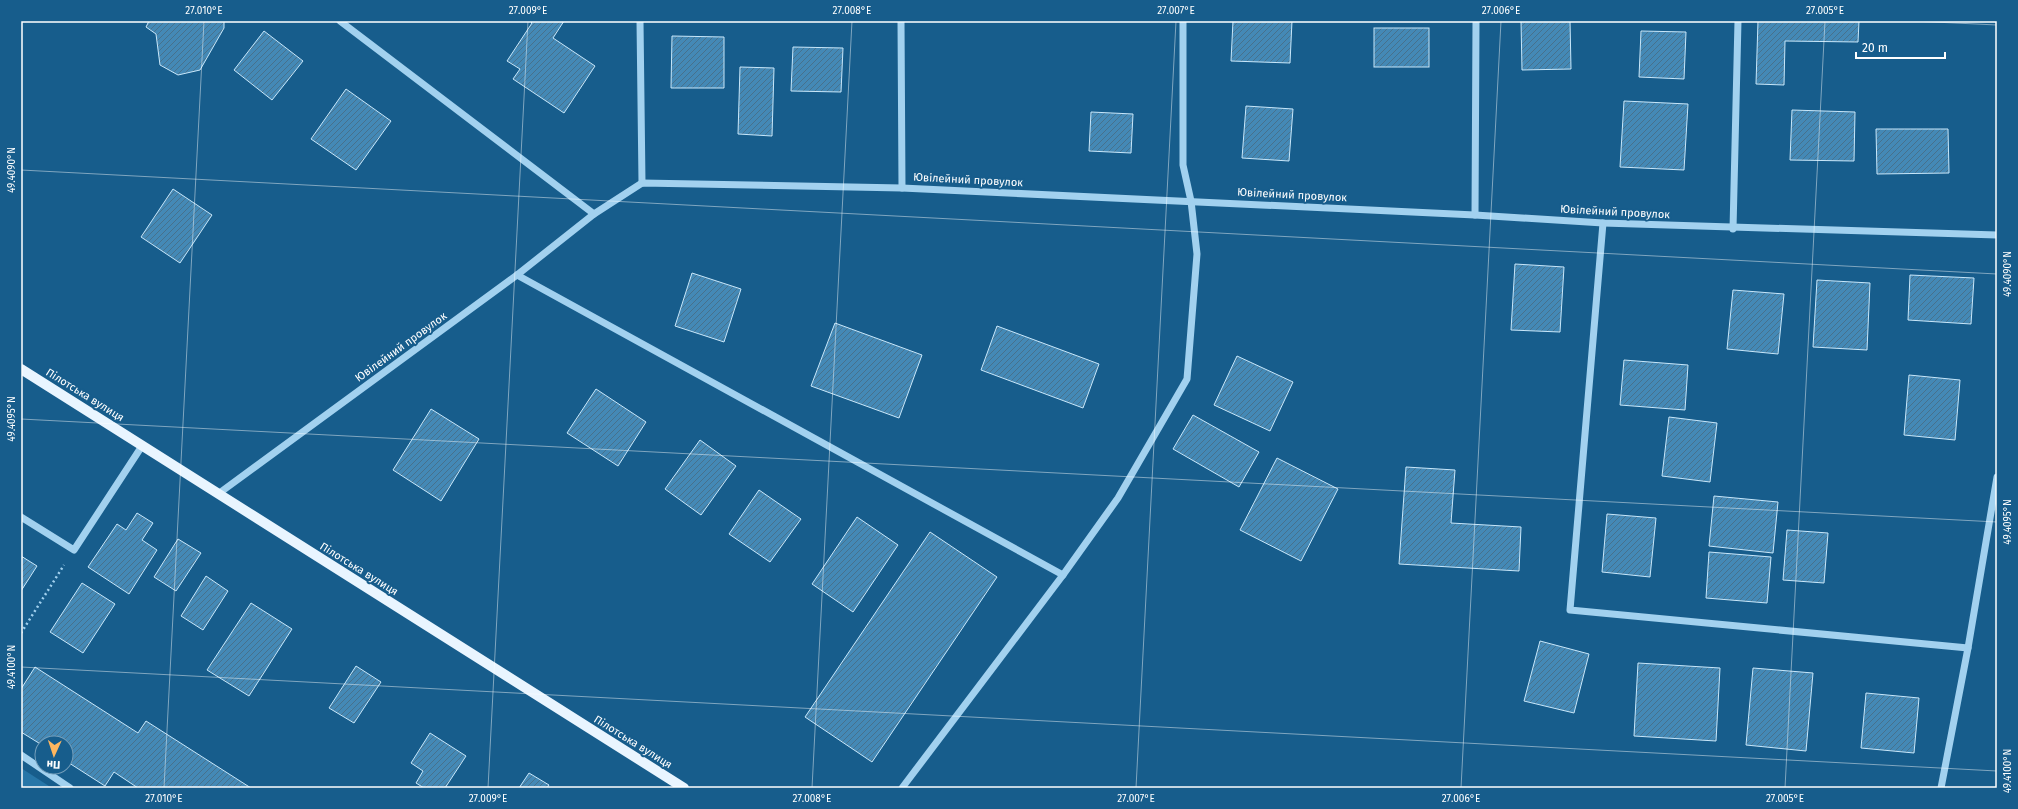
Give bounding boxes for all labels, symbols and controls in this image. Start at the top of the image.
text: 27.010°E [185,5,223,17]
text: 27.009°E [509,5,547,17]
text: 27.008°E [833,5,871,17]
text: 27.007°E [1157,5,1195,17]
text: 27.006°E [1482,5,1520,17]
text: 27.005°E [1806,5,1844,17]
scale bar [1856,34,1945,60]
text: 20 m [1862,41,1888,55]
text: 49.4090°N [6,147,18,193]
street label: Ювілейний провулок [913,171,1024,189]
street label: Ювілейний провулок [1237,186,1348,204]
street label: Ювілейний провулок [1560,203,1671,221]
text: 49.4090°N [2002,251,2014,297]
street label: Ювілейний провулок [353,309,450,385]
street label: Пілотська вулиця [43,366,127,424]
text: 49.4095°N [6,396,18,442]
text: 49.4095°N [2002,499,2014,545]
street label: Пілотська вулиця [317,540,401,598]
text: 49.4100°N [6,645,18,689]
street label: Пілотська вулиця [591,713,675,771]
north arrow [34,735,74,775]
text: 49.4100°N [2002,749,2014,793]
text: Пн [46,758,61,771]
text: 27.010°E [145,793,183,805]
text: 27.009°E [469,793,507,805]
text: 27.008°E [793,793,831,805]
text: 27.007°E [1117,793,1155,805]
text: 27.006°E [1442,793,1480,805]
text: 27.005°E [1766,793,1804,805]

